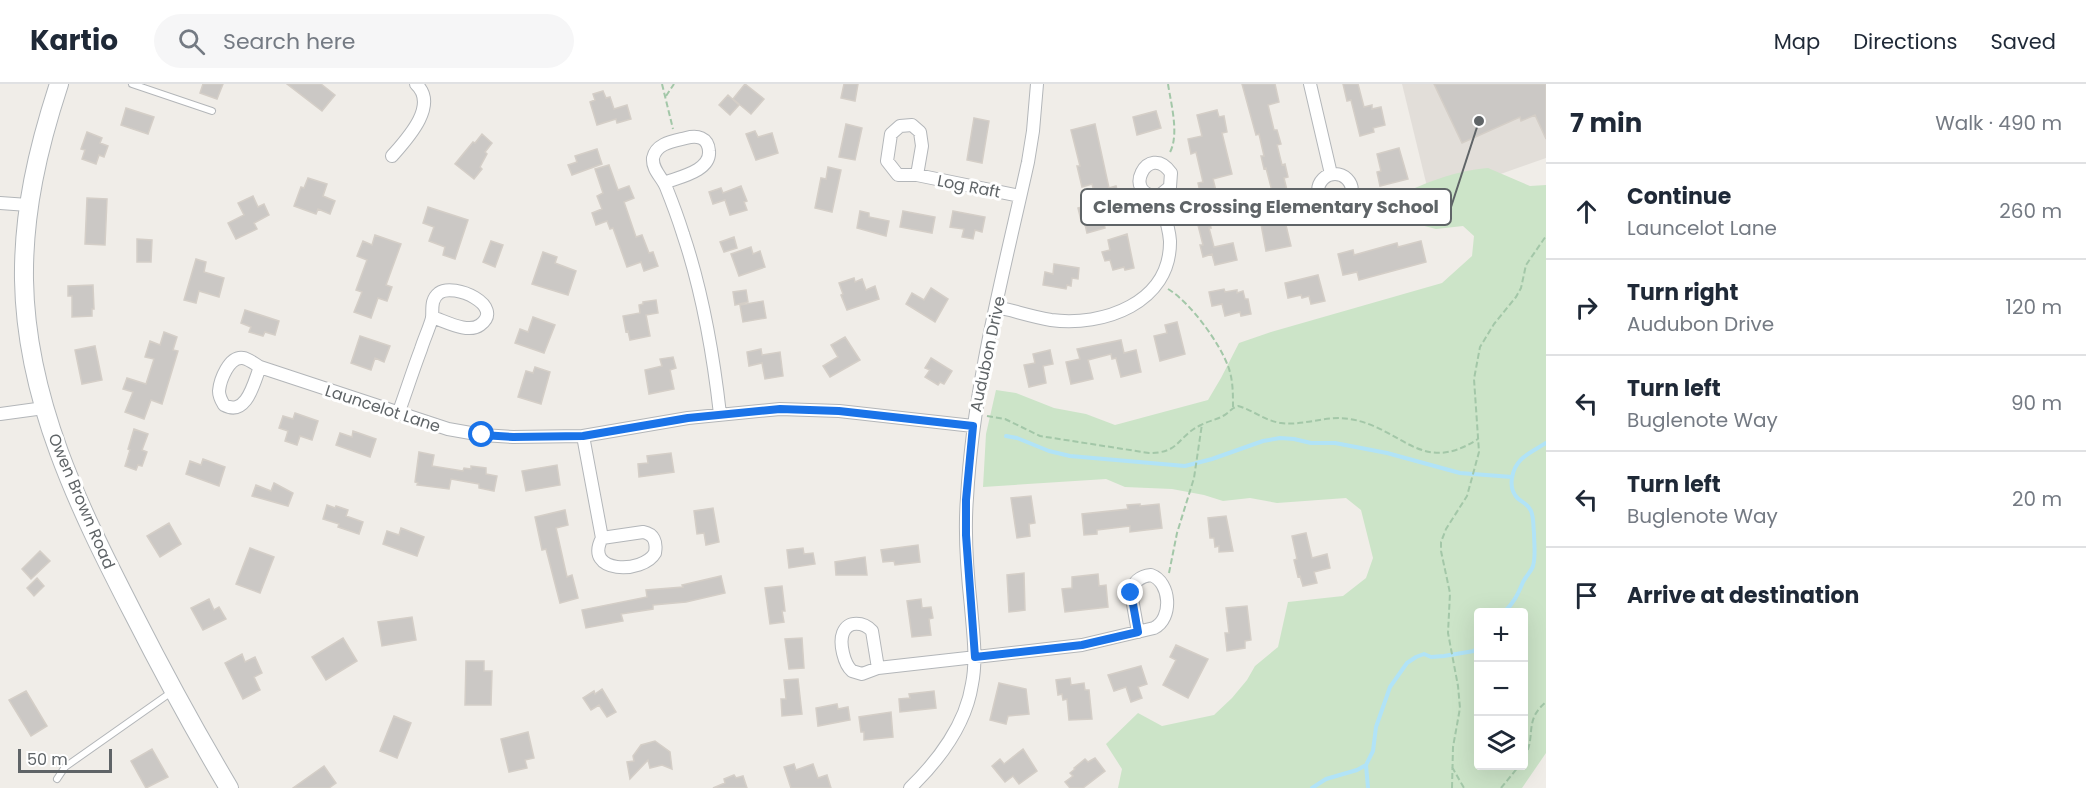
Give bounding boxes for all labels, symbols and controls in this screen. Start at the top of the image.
search box [154,14,574,68]
text: Kartio [30,21,118,60]
icon: search [175,25,208,58]
text: Search here [223,26,356,57]
text: Map [1774,27,1820,56]
text: Directions [1853,27,1957,56]
text: Saved [1990,27,2056,56]
text: 7 min [1570,105,1642,141]
text: Walk · 490 m [1935,109,2062,137]
street label: Log Raft [935,169,1003,204]
text: Continue [1627,181,1731,212]
callout: Clemens Crossing Elementary School [1081,189,1451,225]
text: Clemens Crossing Elementary School [1093,194,1439,219]
icon: ahead [1570,195,1603,228]
text: 260 m [1999,197,2062,225]
text: Launcelot Lane [1627,214,1777,242]
text: Turn right [1627,277,1738,308]
icon: right [1570,291,1603,324]
text: 120 m [2006,293,2062,321]
street label: Audubon Drive [964,294,1011,414]
text: Audubon Drive [1627,310,1774,338]
text: Turn left [1627,373,1721,404]
street label: Launcelot Lane [322,379,444,438]
icon: left [1570,387,1603,420]
text: 90 m [2011,389,2062,417]
text: Buglenote Way [1627,406,1778,434]
route start [468,421,494,447]
street label: Owen Brown Road [43,430,121,573]
text: Turn left [1627,469,1721,500]
icon: left [1570,483,1603,516]
text: 20 m [2012,485,2062,513]
text: Buglenote Way [1627,502,1778,530]
route end [1117,579,1143,605]
icon: arrive [1570,579,1603,612]
text: Arrive at destination [1627,580,1859,611]
map controls [1474,608,1528,770]
button: + [1474,608,1528,662]
button: − [1474,662,1528,716]
button: layers [1474,716,1528,770]
scale bar [18,746,112,774]
text: 50 m [27,748,68,771]

